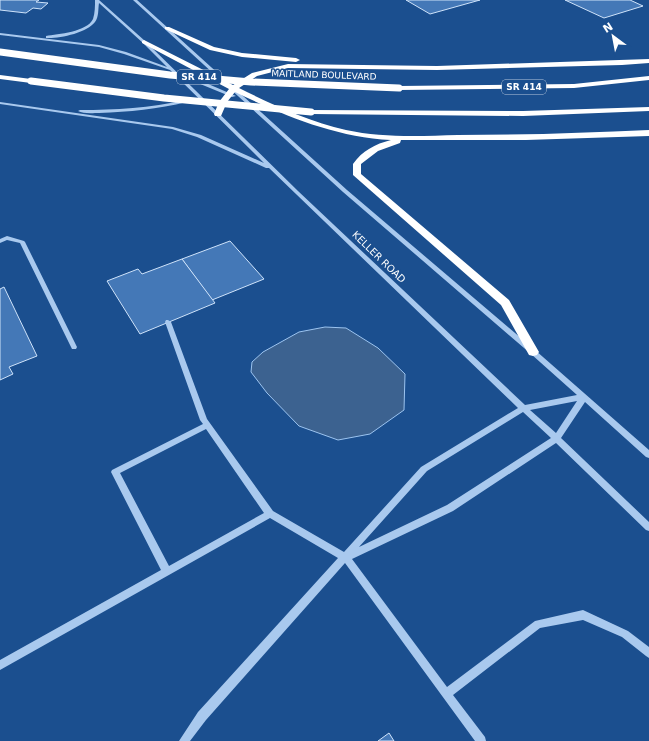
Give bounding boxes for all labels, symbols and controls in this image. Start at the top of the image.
north arrow [593,16,633,56]
text: N [601,20,615,36]
street label: MAITLAND BOULEVARD [271,68,377,82]
road number: SR 414 [177,70,221,84]
road number: SR 414 [502,80,546,94]
street label: KELLER ROAD [350,229,408,285]

